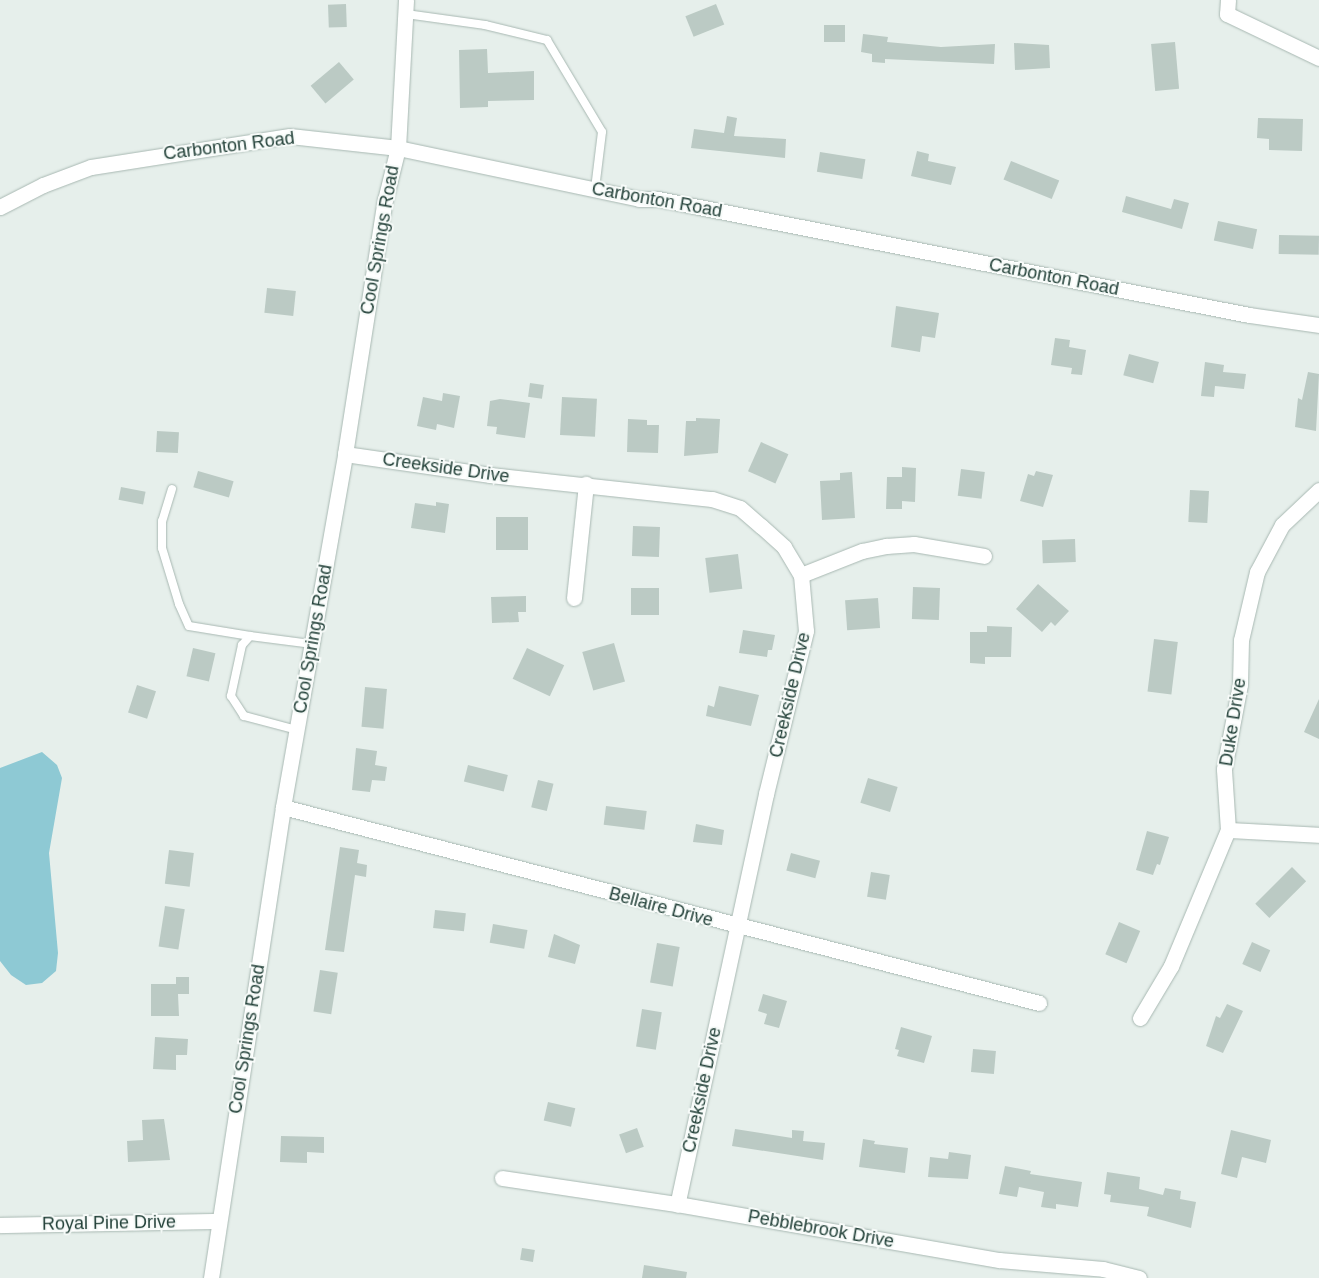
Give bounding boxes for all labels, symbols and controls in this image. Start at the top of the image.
street label: Carbonton Road [162,127,296,165]
street label: Cool Springs Road [356,164,404,316]
street label: Carbonton Road [590,178,724,222]
street label: Carbonton Road [987,254,1121,300]
street label: Creekside Drive [381,448,511,488]
street label: Cool Springs Road [289,563,337,715]
street label: Creekside Drive [765,630,815,760]
street label: Duke Drive [1215,676,1251,768]
street label: Bellaire Drive [607,883,715,931]
street label: Cool Springs Road [225,963,269,1115]
street label: Creekside Drive [678,1025,726,1155]
street label: Pebblebrook Drive [746,1206,896,1252]
street label: Royal Pine Drive [42,1211,176,1235]

